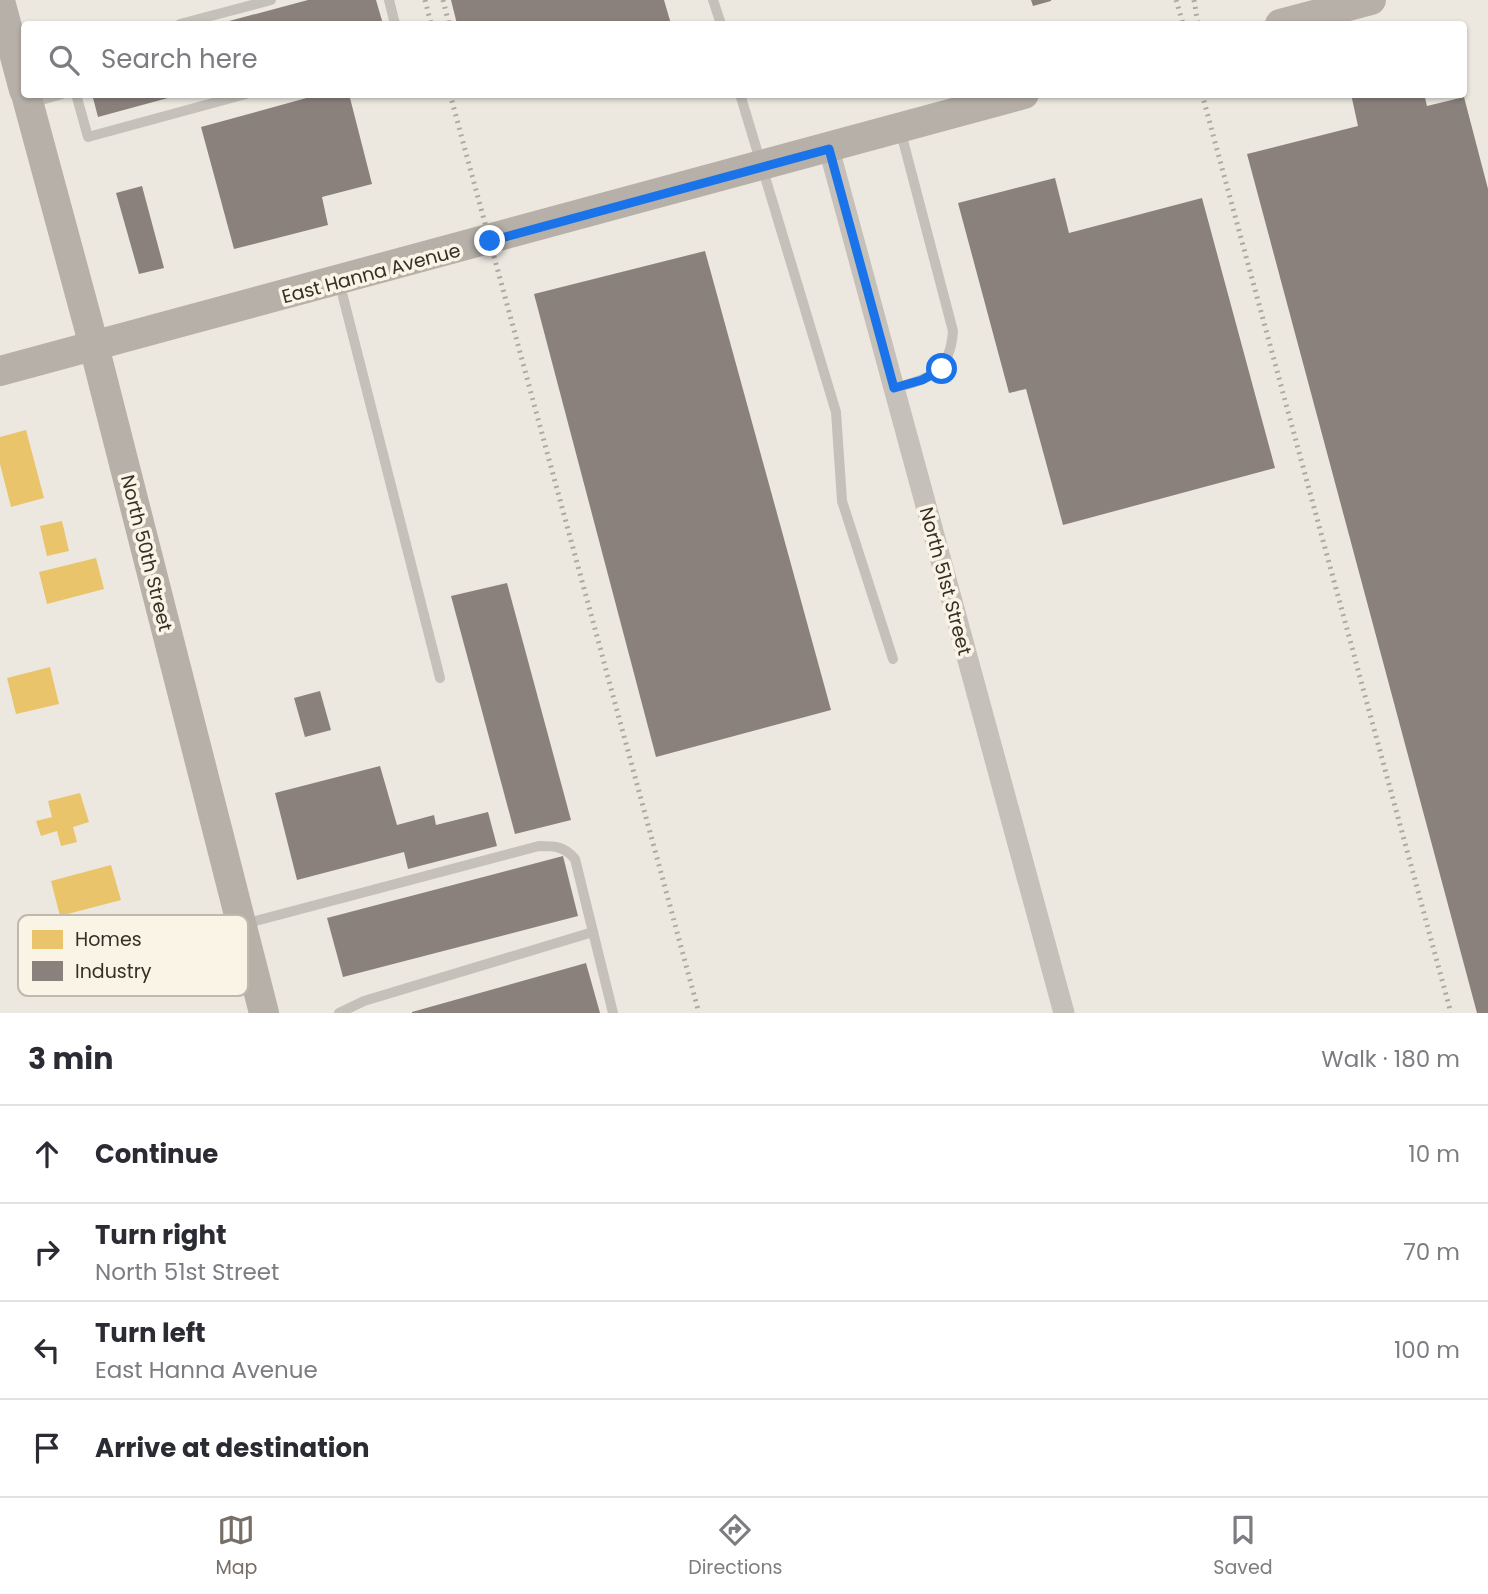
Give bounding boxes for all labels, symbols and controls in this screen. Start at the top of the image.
search box [21,21,1467,98]
icon: search [45,41,83,79]
text: Search here [101,41,258,77]
route end [474,225,505,256]
street label: East Hanna Avenue [279,237,464,310]
route start [926,353,957,384]
street label: North 50th Street [114,472,179,634]
street label: North 51st Street [913,504,978,658]
legend [18,915,248,996]
text: Homes [75,926,142,953]
text: Industry [75,958,152,985]
text: 3 min [28,1037,113,1080]
text: Walk · 180 m [1321,1043,1460,1075]
icon: ahead [28,1135,66,1173]
text: Continue [95,1136,218,1172]
text: 10 m [1408,1138,1460,1170]
text: Turn right [95,1217,227,1253]
icon: right [28,1233,66,1271]
text: 70 m [1403,1236,1460,1268]
text: North 51st Street [95,1256,279,1288]
text: Turn left [95,1315,206,1351]
icon: left [28,1331,66,1369]
text: 100 m [1394,1334,1460,1366]
text: East Hanna Avenue [95,1354,318,1386]
icon: arrive [28,1429,66,1467]
text: Arrive at destination [95,1430,370,1466]
tab: Map [215,1511,257,1582]
tab: Directions [688,1511,783,1582]
tab: Saved [1213,1511,1273,1582]

